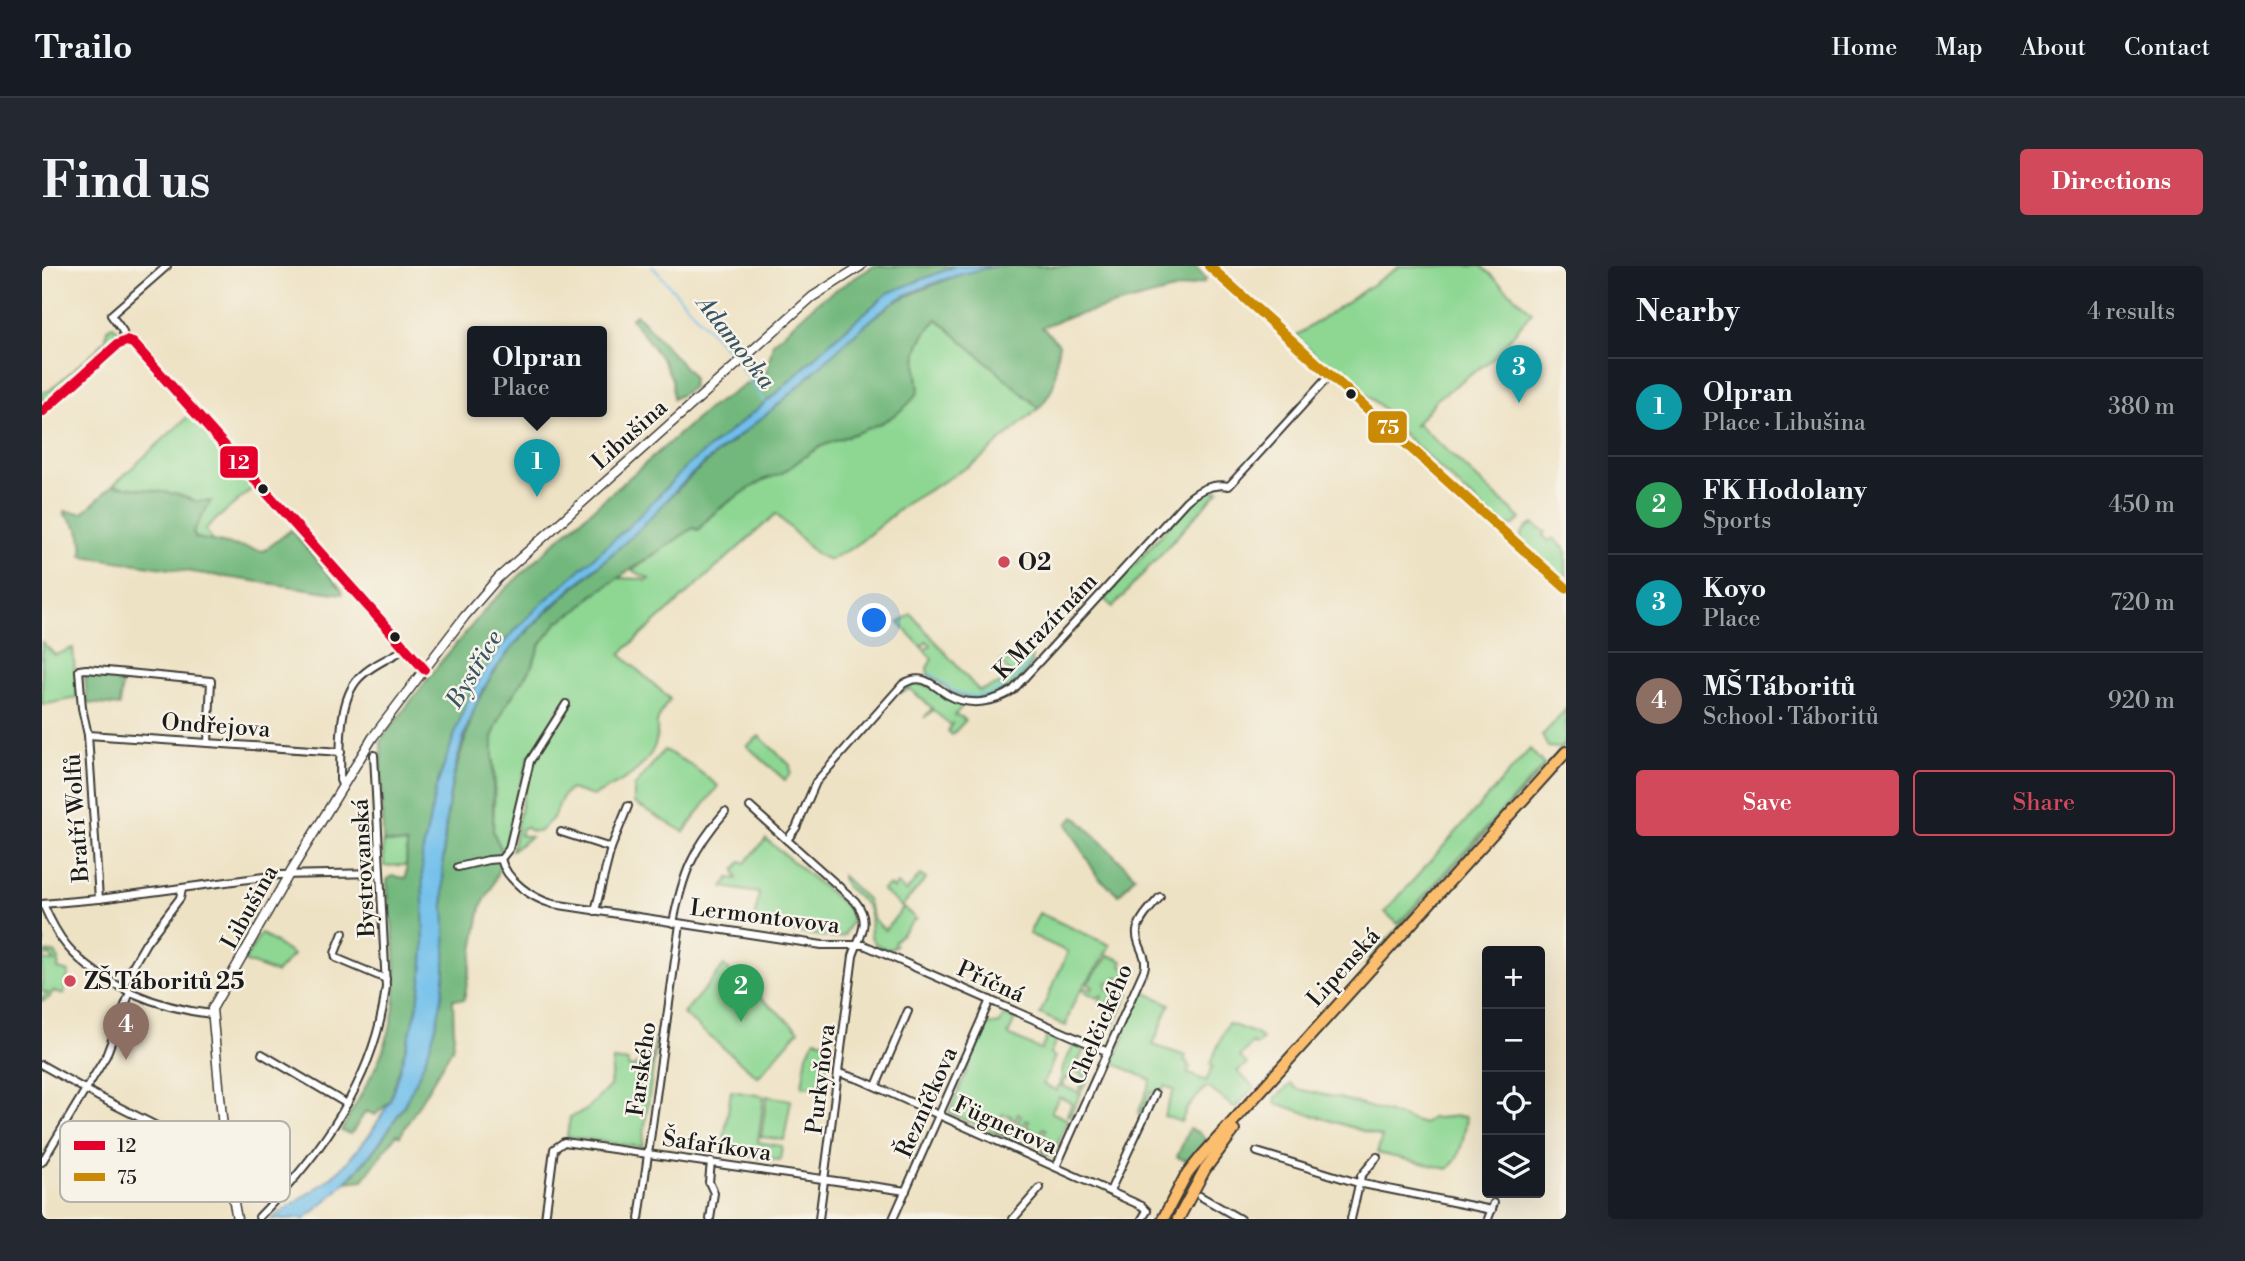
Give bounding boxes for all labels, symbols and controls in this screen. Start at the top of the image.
text: Trailo [35,28,132,69]
text: Home [1832,33,1897,63]
text: Map [1935,33,1983,63]
text: About [2021,33,2086,63]
text: Contact [2124,33,2210,63]
button: Directions [2020,149,2203,215]
text: Find us [42,152,211,213]
water label: Adamovka [688,288,781,396]
text: Nearby [1636,293,1740,331]
text: 4 results [2087,298,2175,326]
popup [467,326,607,417]
text: Olpran [492,342,582,374]
pin: 3 [1496,345,1542,403]
text: Place [492,374,550,402]
text: Olpran [1703,377,1792,409]
unlabelled marker [1344,387,1358,401]
street label: Libušina [586,393,674,476]
text: 1 [1653,393,1665,421]
text: 380 m [2108,393,2175,421]
text: Place · Libušina [1703,409,1866,437]
line badge: 75 [1367,410,1408,444]
text: 75 [1377,416,1399,440]
pin: 1 [514,439,560,497]
line badge: 12 [219,445,259,479]
text: 12 [228,451,250,475]
text: FK Hodolany [1703,475,1867,507]
unlabelled marker [256,482,270,496]
text: 2 [1652,491,1666,519]
text: 450 m [2109,491,2175,519]
text: Sports [1703,507,1771,535]
place label: O2 [1018,549,1051,577]
marker: O2 [996,554,1012,570]
street label: K Mrazírnám [988,567,1104,686]
text: Koyo [1703,573,1766,605]
text: 3 [1652,589,1666,617]
text: 720 m [2110,589,2175,617]
your location [857,603,891,637]
text: Place [1703,605,1760,633]
water label: Bystřice [439,625,510,715]
unlabelled marker [388,630,402,644]
text: MŠ Táboritů [1703,671,1856,703]
text: 4 [1651,687,1667,715]
text: 920 m [2108,687,2175,715]
text: School · Táboritů [1703,703,1879,731]
street label: Ondřejova [160,708,272,744]
street label: Bratří Wolfů [59,753,96,884]
button: Save [1636,770,1899,836]
button: Share [1913,770,2175,836]
street label: Bystrovanská [346,798,382,939]
street label: Libušina [215,860,285,955]
street label: Lermontovova [688,894,842,940]
street label: Lipenská [1301,922,1386,1013]
map controls [1482,946,1545,1198]
button: + [1482,946,1545,1009]
street label: Příčná [953,955,1029,1009]
street label: Chelčického [1063,960,1139,1089]
pin: 2 [718,964,764,1022]
place label: ZŠ Táboritů 25 [84,965,244,996]
marker: ZŠ Táboritů 25 [62,973,78,989]
pin: 4 [103,1002,149,1060]
button: − [1482,1009,1545,1072]
street label: Farského [621,1020,662,1118]
street label: Purkyňova [800,1022,842,1136]
street label: Řezníčkova [888,1041,964,1162]
button: locate [1482,1072,1545,1135]
street label: Fügnerova [949,1091,1062,1161]
legend [60,1121,290,1202]
street label: Šafaříkova [660,1122,774,1168]
text: 12 [117,1134,136,1158]
button: layers [1482,1135,1545,1198]
text: 75 [117,1166,137,1190]

